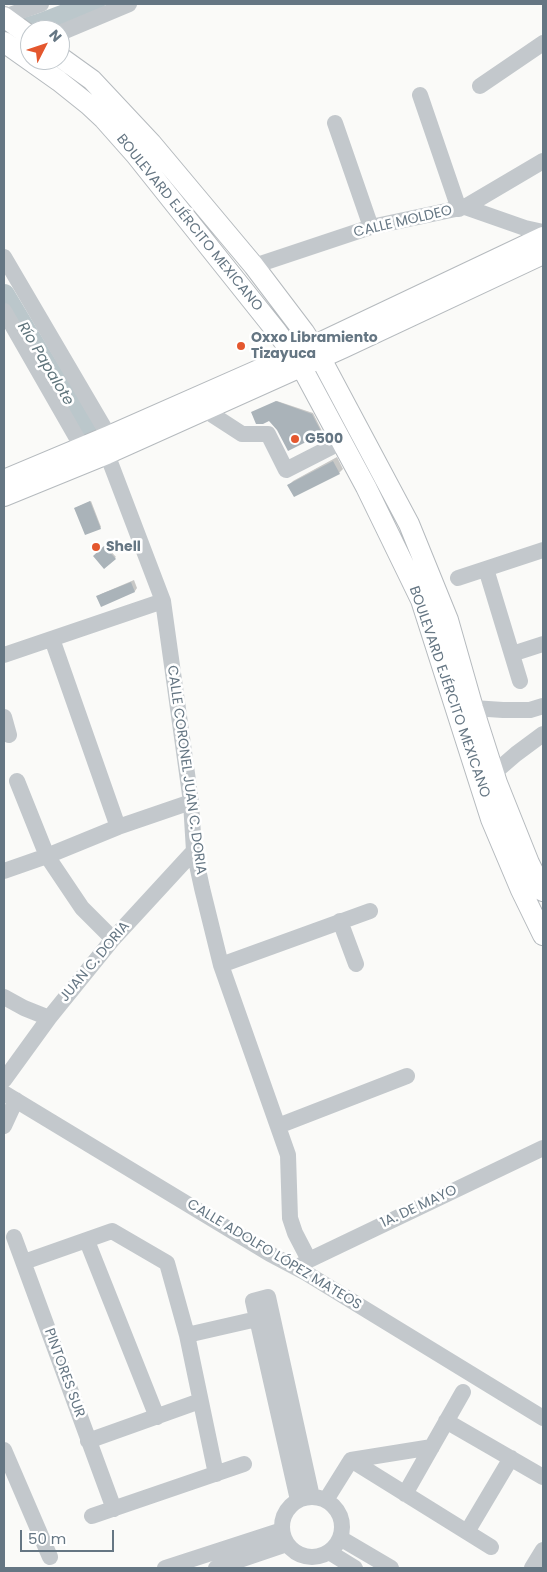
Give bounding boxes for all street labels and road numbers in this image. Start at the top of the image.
street label: BOULEVARD EJÉRCITO MEXICANO [112,131,266,315]
street label: CALLE MOLDEO [352,203,454,241]
street label: BOULEVARD EJÉRCITO MEXICANO [405,584,493,800]
street label: CALLE CORONEL JUAN C. DORIA [163,664,209,876]
street label: JUAN C. DORIA [57,918,133,1006]
street label: 1A. DE MAYO [378,1182,460,1232]
street label: CALLE ADOLFO LÓPEZ MATEOS [184,1196,364,1314]
street label: PINTORES SUR [40,1326,88,1420]

